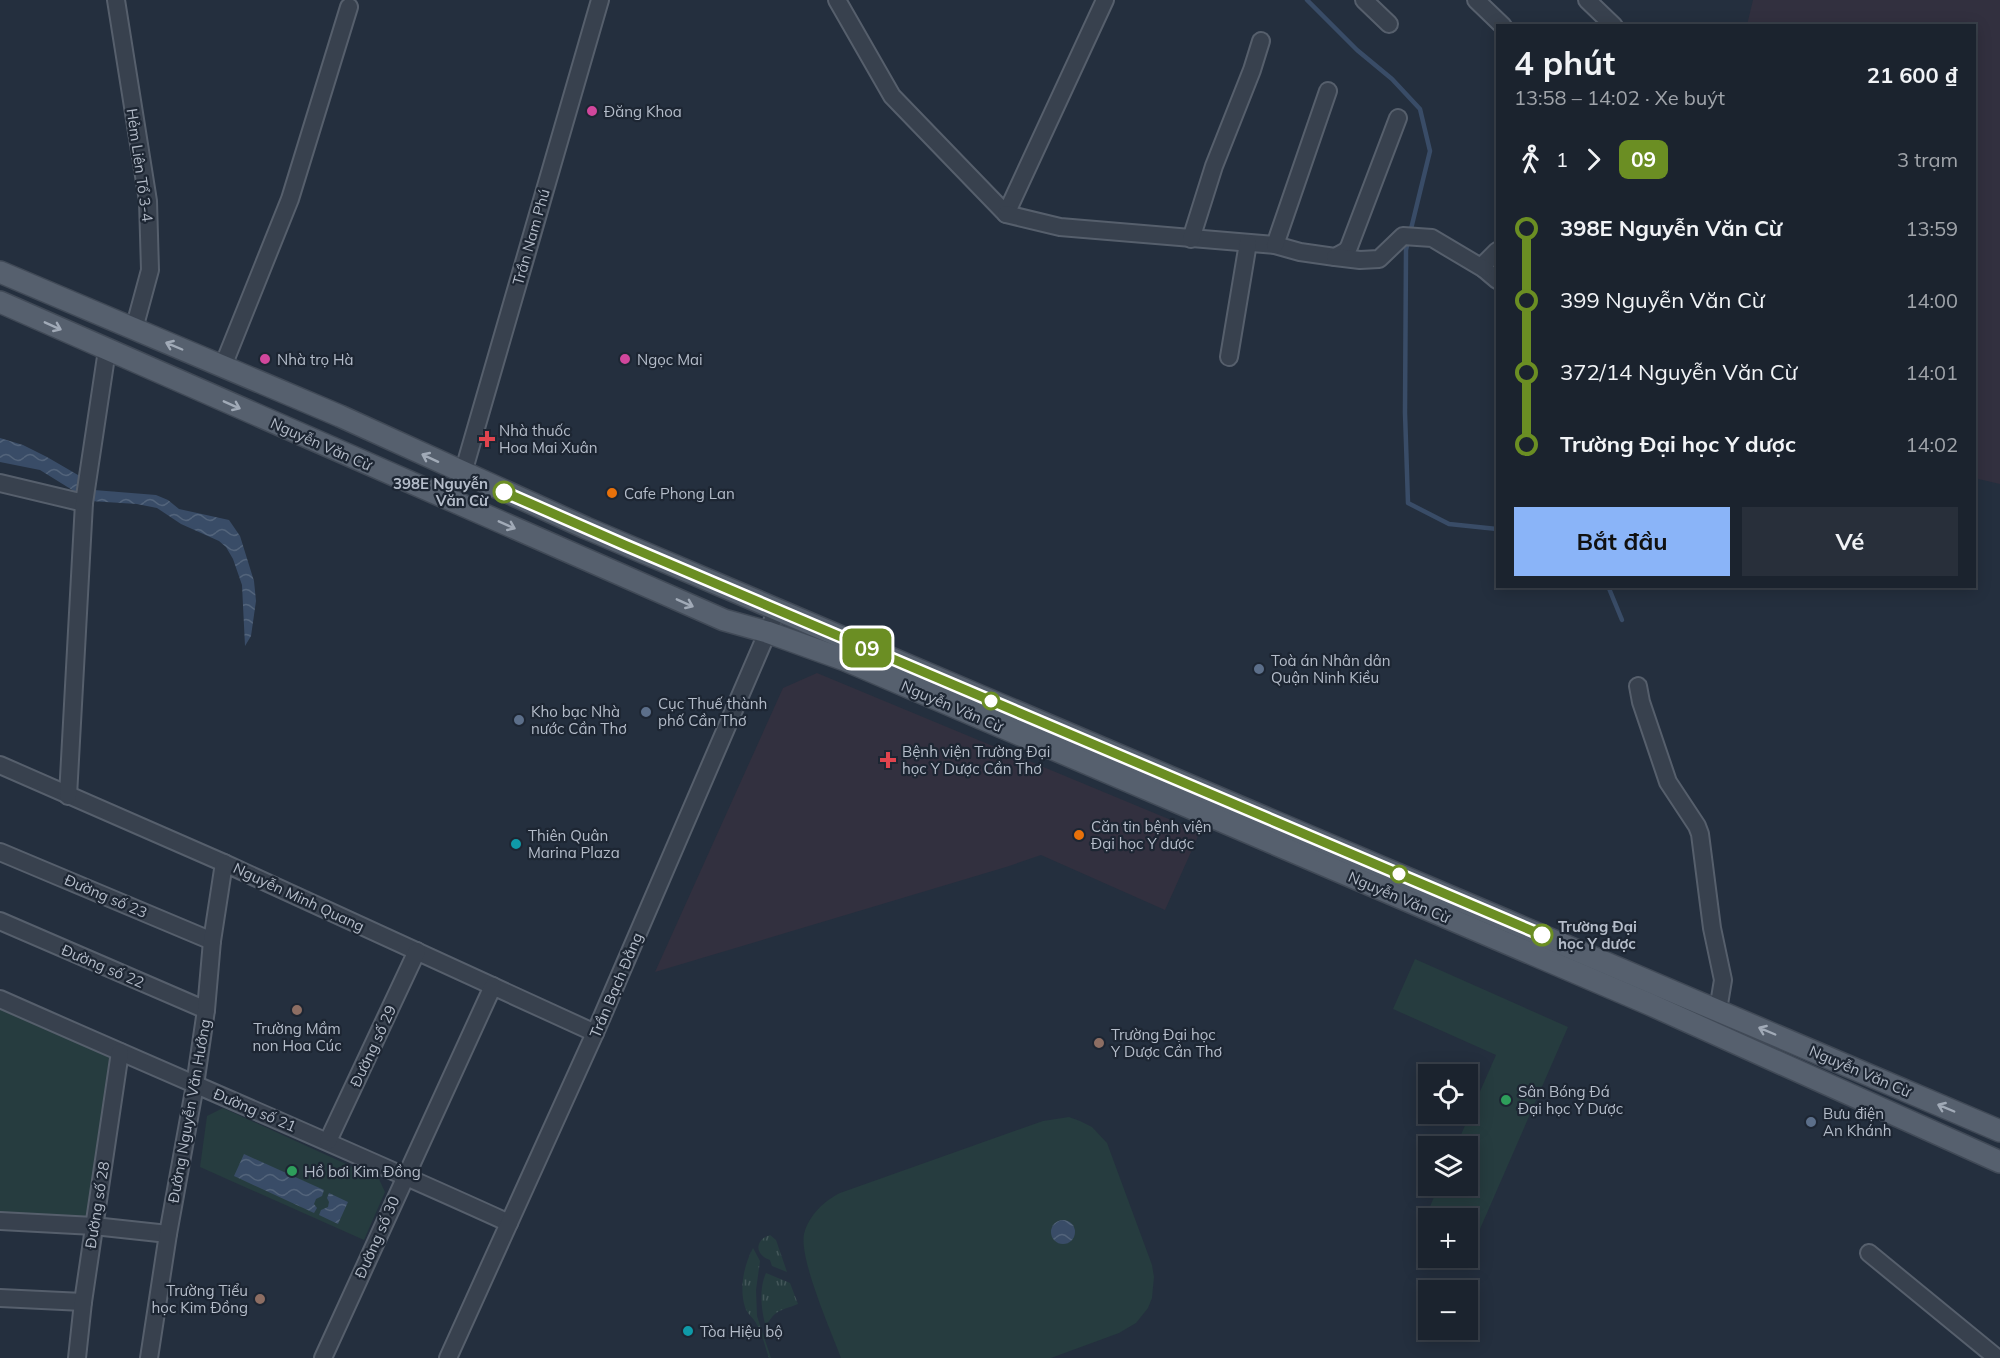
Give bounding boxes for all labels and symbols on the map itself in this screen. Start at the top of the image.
place label: Đăng Khoa [604,102,682,121]
marker: Đăng Khoa [585,104,599,118]
street label: Hẻm Liên Tổ 3-4 [123,107,157,223]
street label: Trần Nam Phú [508,187,554,287]
one-way arrow [44,321,62,332]
one-way arrow [166,340,184,351]
place label: Nhà trọ Hà [277,350,353,369]
place label: Ngọc Mai [637,350,703,369]
marker: Nhà trọ Hà [258,352,272,366]
marker: Ngọc Mai [618,352,632,366]
one-way arrow [222,399,240,411]
street label: Nguyễn Văn Cừ [268,413,376,475]
place label: Nhà thuốc Hoa Mai Xuân [499,421,598,457]
marker: Nhà thuốc Hoa Mai Xuân [480,432,494,446]
one-way arrow [421,451,439,463]
place label: 398E Nguyễn Văn Cừ [393,474,489,510]
marker: 398E Nguyễn Văn Cừ [493,481,515,503]
place label: Cafe Phong Lan [624,484,735,503]
marker: Cafe Phong Lan [605,486,619,500]
one-way arrow [497,520,515,531]
one-way arrow [676,598,694,609]
line badge: 09 [840,628,894,668]
place label: Toà án Nhân dân Quận Ninh Kiều [1271,651,1391,687]
marker: Toà án Nhân dân Quận Ninh Kiều [1252,662,1266,676]
street label: Nguyễn Văn Cừ [898,676,1007,736]
unlabelled marker [982,692,1000,710]
place label: Cục Thuế thành phố Cần Thơ [658,694,767,730]
place label: Kho bạc Nhà nước Cần Thơ [531,702,627,738]
marker: Cục Thuế thành phố Cần Thơ [639,705,653,719]
marker: Kho bạc Nhà nước Cần Thơ [512,713,526,727]
place label: Bệnh viện Trường Đại học Y Dược Cần Thơ [902,742,1050,778]
marker: Bệnh viện Trường Đại học Y Dược Cần Thơ [879,751,897,769]
place label: Căn tin bệnh viện Đại học Y dược [1091,817,1212,853]
place label: Thiên Quân Marina Plaza [528,826,620,862]
marker: Căn tin bệnh viện Đại học Y dược [1072,828,1086,842]
marker: Thiên Quân Marina Plaza [509,837,523,851]
street label: Nguyễn Minh Quang [230,858,368,936]
unlabelled marker [1390,865,1408,883]
street label: Nguyễn Văn Cừ [1345,867,1454,927]
street label: Đường số 23 [62,870,150,922]
place label: Trường Đại học Y dược [1558,917,1637,953]
marker: Trường Đại học Y dược [1531,924,1553,946]
street label: Trần Bạch Đằng [585,930,647,1040]
street label: Đường số 22 [59,940,147,992]
street label: Đường số 29 [346,1002,400,1090]
marker: Trường Mầm non Hoa Cúc [290,1003,304,1017]
street label: Đường Nguyễn Văn Hưởng [163,1018,215,1204]
place label: Trường Mầm non Hoa Cúc [252,1019,342,1055]
place label: Trường Đại học Y Dược Cần Thơ [1110,1025,1222,1061]
one-way arrow [1758,1025,1777,1036]
marker: Trường Đại học Y Dược Cần Thơ [1092,1036,1106,1050]
street label: Nguyễn Văn Cừ [1806,1041,1915,1101]
place label: Sân Bóng Đá Đại học Y Dược [1518,1082,1623,1118]
street label: Đường số 21 [211,1084,299,1136]
marker: Sân Bóng Đá Đại học Y Dược [1499,1093,1513,1107]
one-way arrow [1938,1102,1956,1113]
place label: Bưu điện An Khánh [1823,1104,1892,1140]
marker: Bưu điện An Khánh [1804,1115,1818,1129]
street label: Đường số 28 [81,1160,113,1250]
place label: Hồ bơi Kim Đồng [304,1162,421,1181]
marker: Hồ bơi Kim Đồng [285,1164,299,1178]
street label: Đường số 30 [350,1193,404,1281]
place label: Trường Tiểu học Kim Đồng [152,1281,248,1317]
marker: Trường Tiểu học Kim Đồng [253,1292,267,1306]
place label: Tòa Hiệu bộ [700,1322,783,1341]
marker: Tòa Hiệu bộ [681,1324,695,1338]

